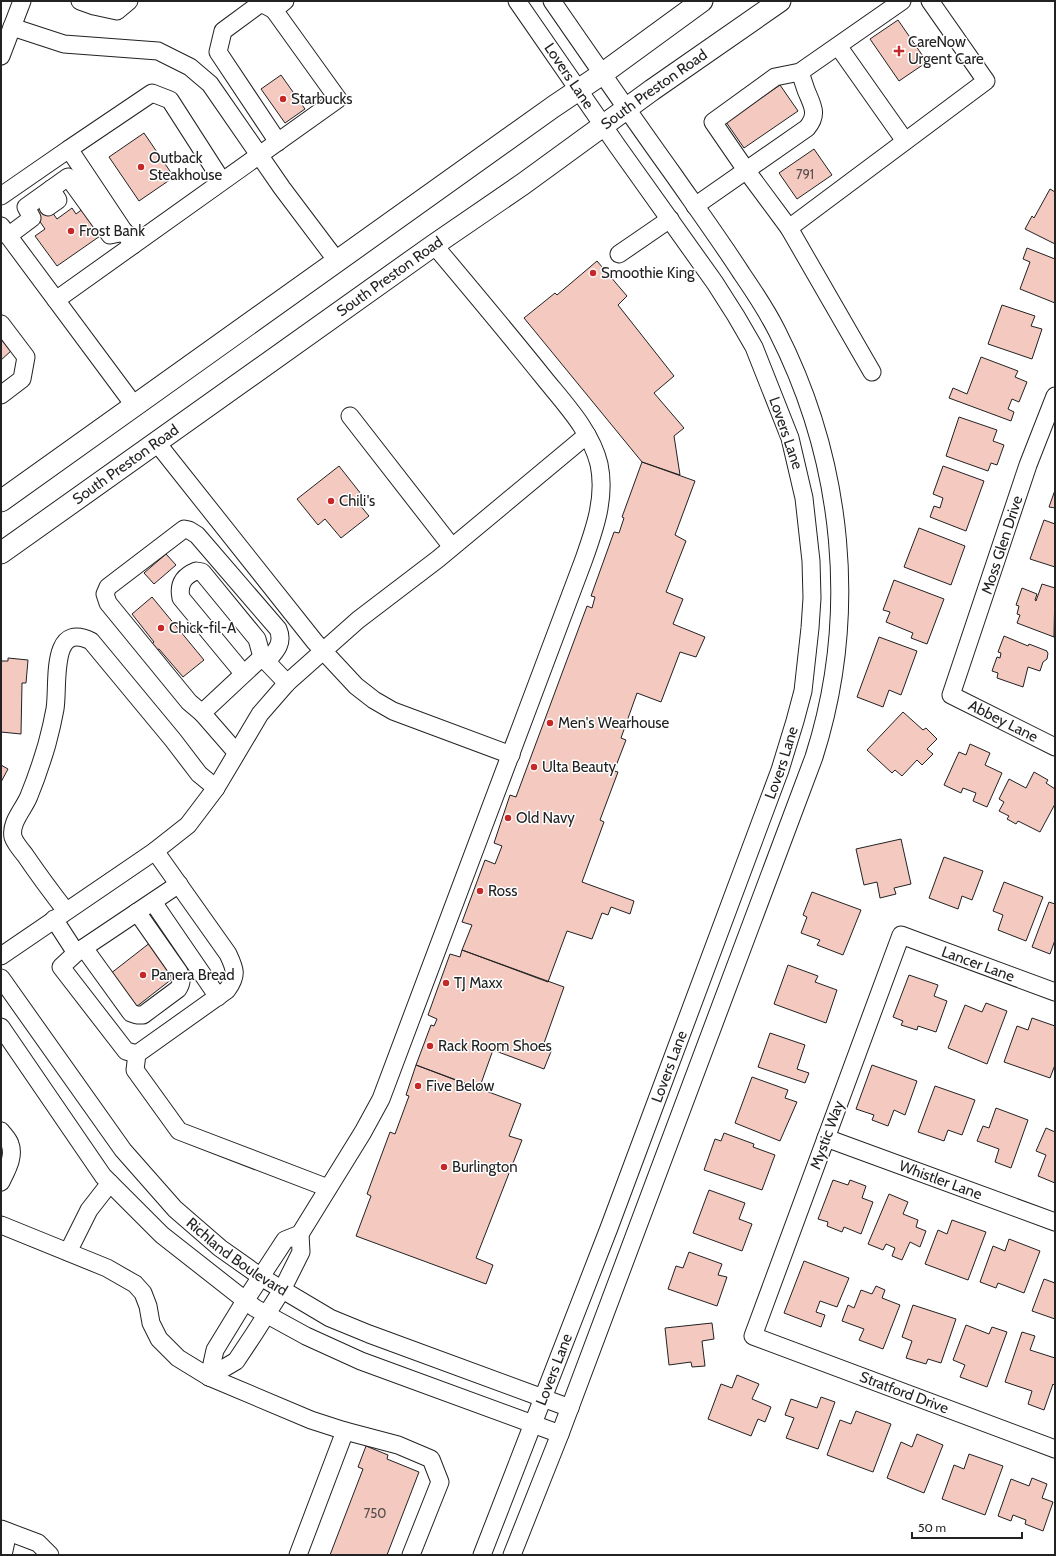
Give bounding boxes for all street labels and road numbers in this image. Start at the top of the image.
street label: Lovers Lane [540,40,598,113]
street label: South Preston Road [598,45,711,133]
street label: South Preston Road [333,233,446,320]
street label: Lovers Lane [765,394,807,472]
street label: South Preston Road [69,420,182,508]
street label: Moss Glen Drive [978,493,1027,597]
street label: Abbey Lane [966,696,1041,746]
street label: Lovers Lane [761,724,802,802]
street label: Lancer Lane [939,942,1017,986]
street label: Lovers Lane [648,1028,691,1105]
street label: Mystic Way [806,1098,848,1172]
street label: Whistler Lane [897,1157,985,1204]
street label: Richland Boulevard [183,1214,291,1300]
street label: Lovers Lane [532,1331,576,1408]
street label: Stratford Drive [857,1368,951,1417]

